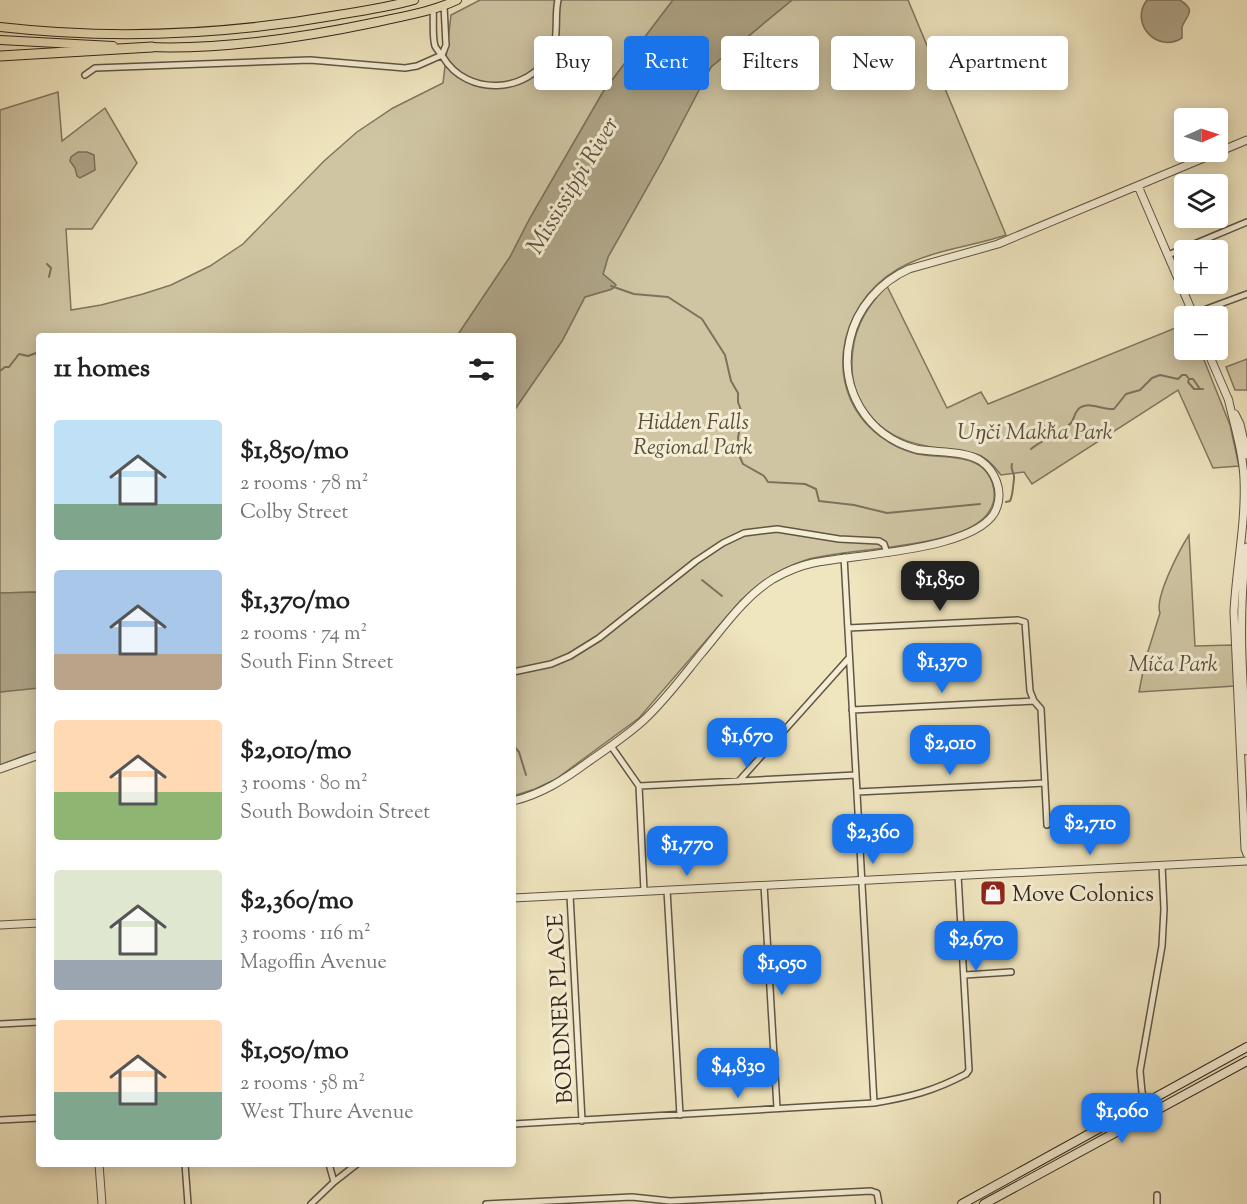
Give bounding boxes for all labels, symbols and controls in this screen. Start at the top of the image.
chip: Buy [534,36,612,90]
chip: Rent [624,36,709,90]
chip: Filters [721,36,819,90]
chip: New [831,36,915,90]
chip: Apartment [927,36,1068,90]
north arrow [1174,108,1228,162]
map controls [1174,108,1228,360]
water label: Mississippi River [519,110,628,261]
button: layers [1174,174,1228,228]
button: + [1174,240,1228,294]
button: − [1174,306,1228,360]
text: 11 homes [54,351,150,388]
icon: filters [465,353,498,386]
park label: Hidden Falls Regional Park [633,408,753,465]
park label: Uŋči Makȟa Park [957,418,1113,450]
text: $1,850/mo [240,433,349,470]
icon: home [102,444,174,516]
text: 2 rooms · 78 m² [240,470,369,499]
text: Colby Street [240,499,348,528]
pin: $1,850 [891,561,989,612]
text: $1,850 [915,566,965,595]
text: $1,370/mo [240,583,350,620]
icon: home [102,594,174,666]
text: 2 rooms · 74 m² [240,620,367,649]
pin: $1,370 [893,643,991,694]
text: $1,370 [917,648,967,677]
text: South Finn Street [240,649,393,678]
park label: Míča Park [1128,650,1218,682]
pin: $1,670 [698,718,796,769]
text: $1,670 [721,723,773,752]
pin: $2,010 [901,725,999,776]
text: $2,010 [924,730,976,759]
text: $2,010/mo [240,733,352,770]
icon: home [102,744,174,816]
text: 3 rooms · 80 m² [240,770,368,799]
text: South Bowdoin Street [240,799,430,828]
pin: $2,710 [1041,805,1139,856]
text: $2,710 [1064,810,1116,839]
pin: $2,360 [824,814,922,865]
text: $2,360 [846,819,900,848]
pin: $1,770 [638,826,736,877]
text: $1,770 [661,831,713,860]
shop icon: Move Colonics [978,878,1008,908]
place label: Move Colonics [1012,880,1154,912]
text: $2,360/mo [240,883,353,920]
icon: home [102,894,174,966]
street label: BORDNER PLACE [541,913,583,1105]
text: 3 rooms · 116 m² [240,920,371,949]
pin: $2,670 [927,921,1025,972]
text: $2,670 [949,926,1003,955]
pin: $1,050 [733,945,831,996]
text: Magoffin Avenue [240,949,387,978]
text: $1,050 [757,950,807,979]
text: $1,050/mo [240,1033,349,1070]
icon: home [102,1044,174,1116]
pin: $4,830 [689,1048,787,1099]
text: $4,830 [711,1053,765,1082]
text: 2 rooms · 58 m² [240,1070,365,1099]
pin: $1,060 [1073,1093,1171,1144]
text: $1,060 [1096,1098,1148,1127]
text: West Thure Avenue [240,1099,414,1128]

